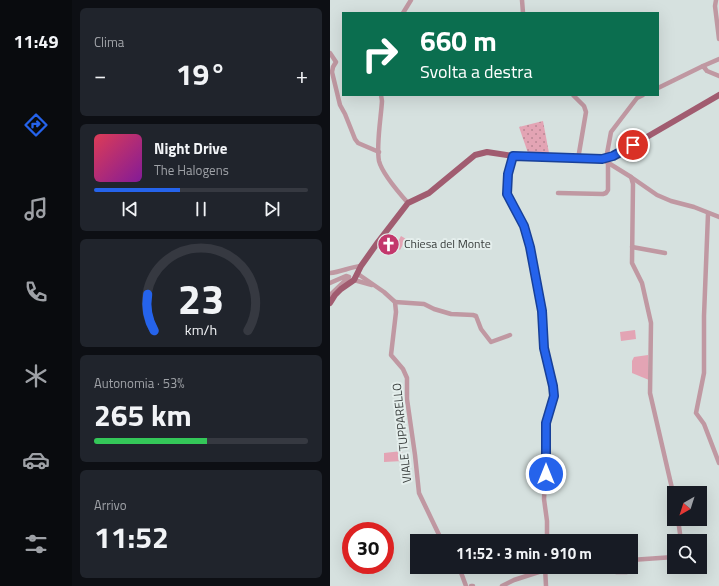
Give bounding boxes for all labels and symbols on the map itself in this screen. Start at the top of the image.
pin [616,128,650,162]
church icon: Chiesa del Monte [375,231,401,257]
place label: Chiesa del Monte [404,234,491,253]
street label: VIALE TUPPARELLO [387,382,416,484]
position arrow [525,453,567,495]
north arrow [667,486,707,526]
speed limit sign: 30 [342,522,394,574]

